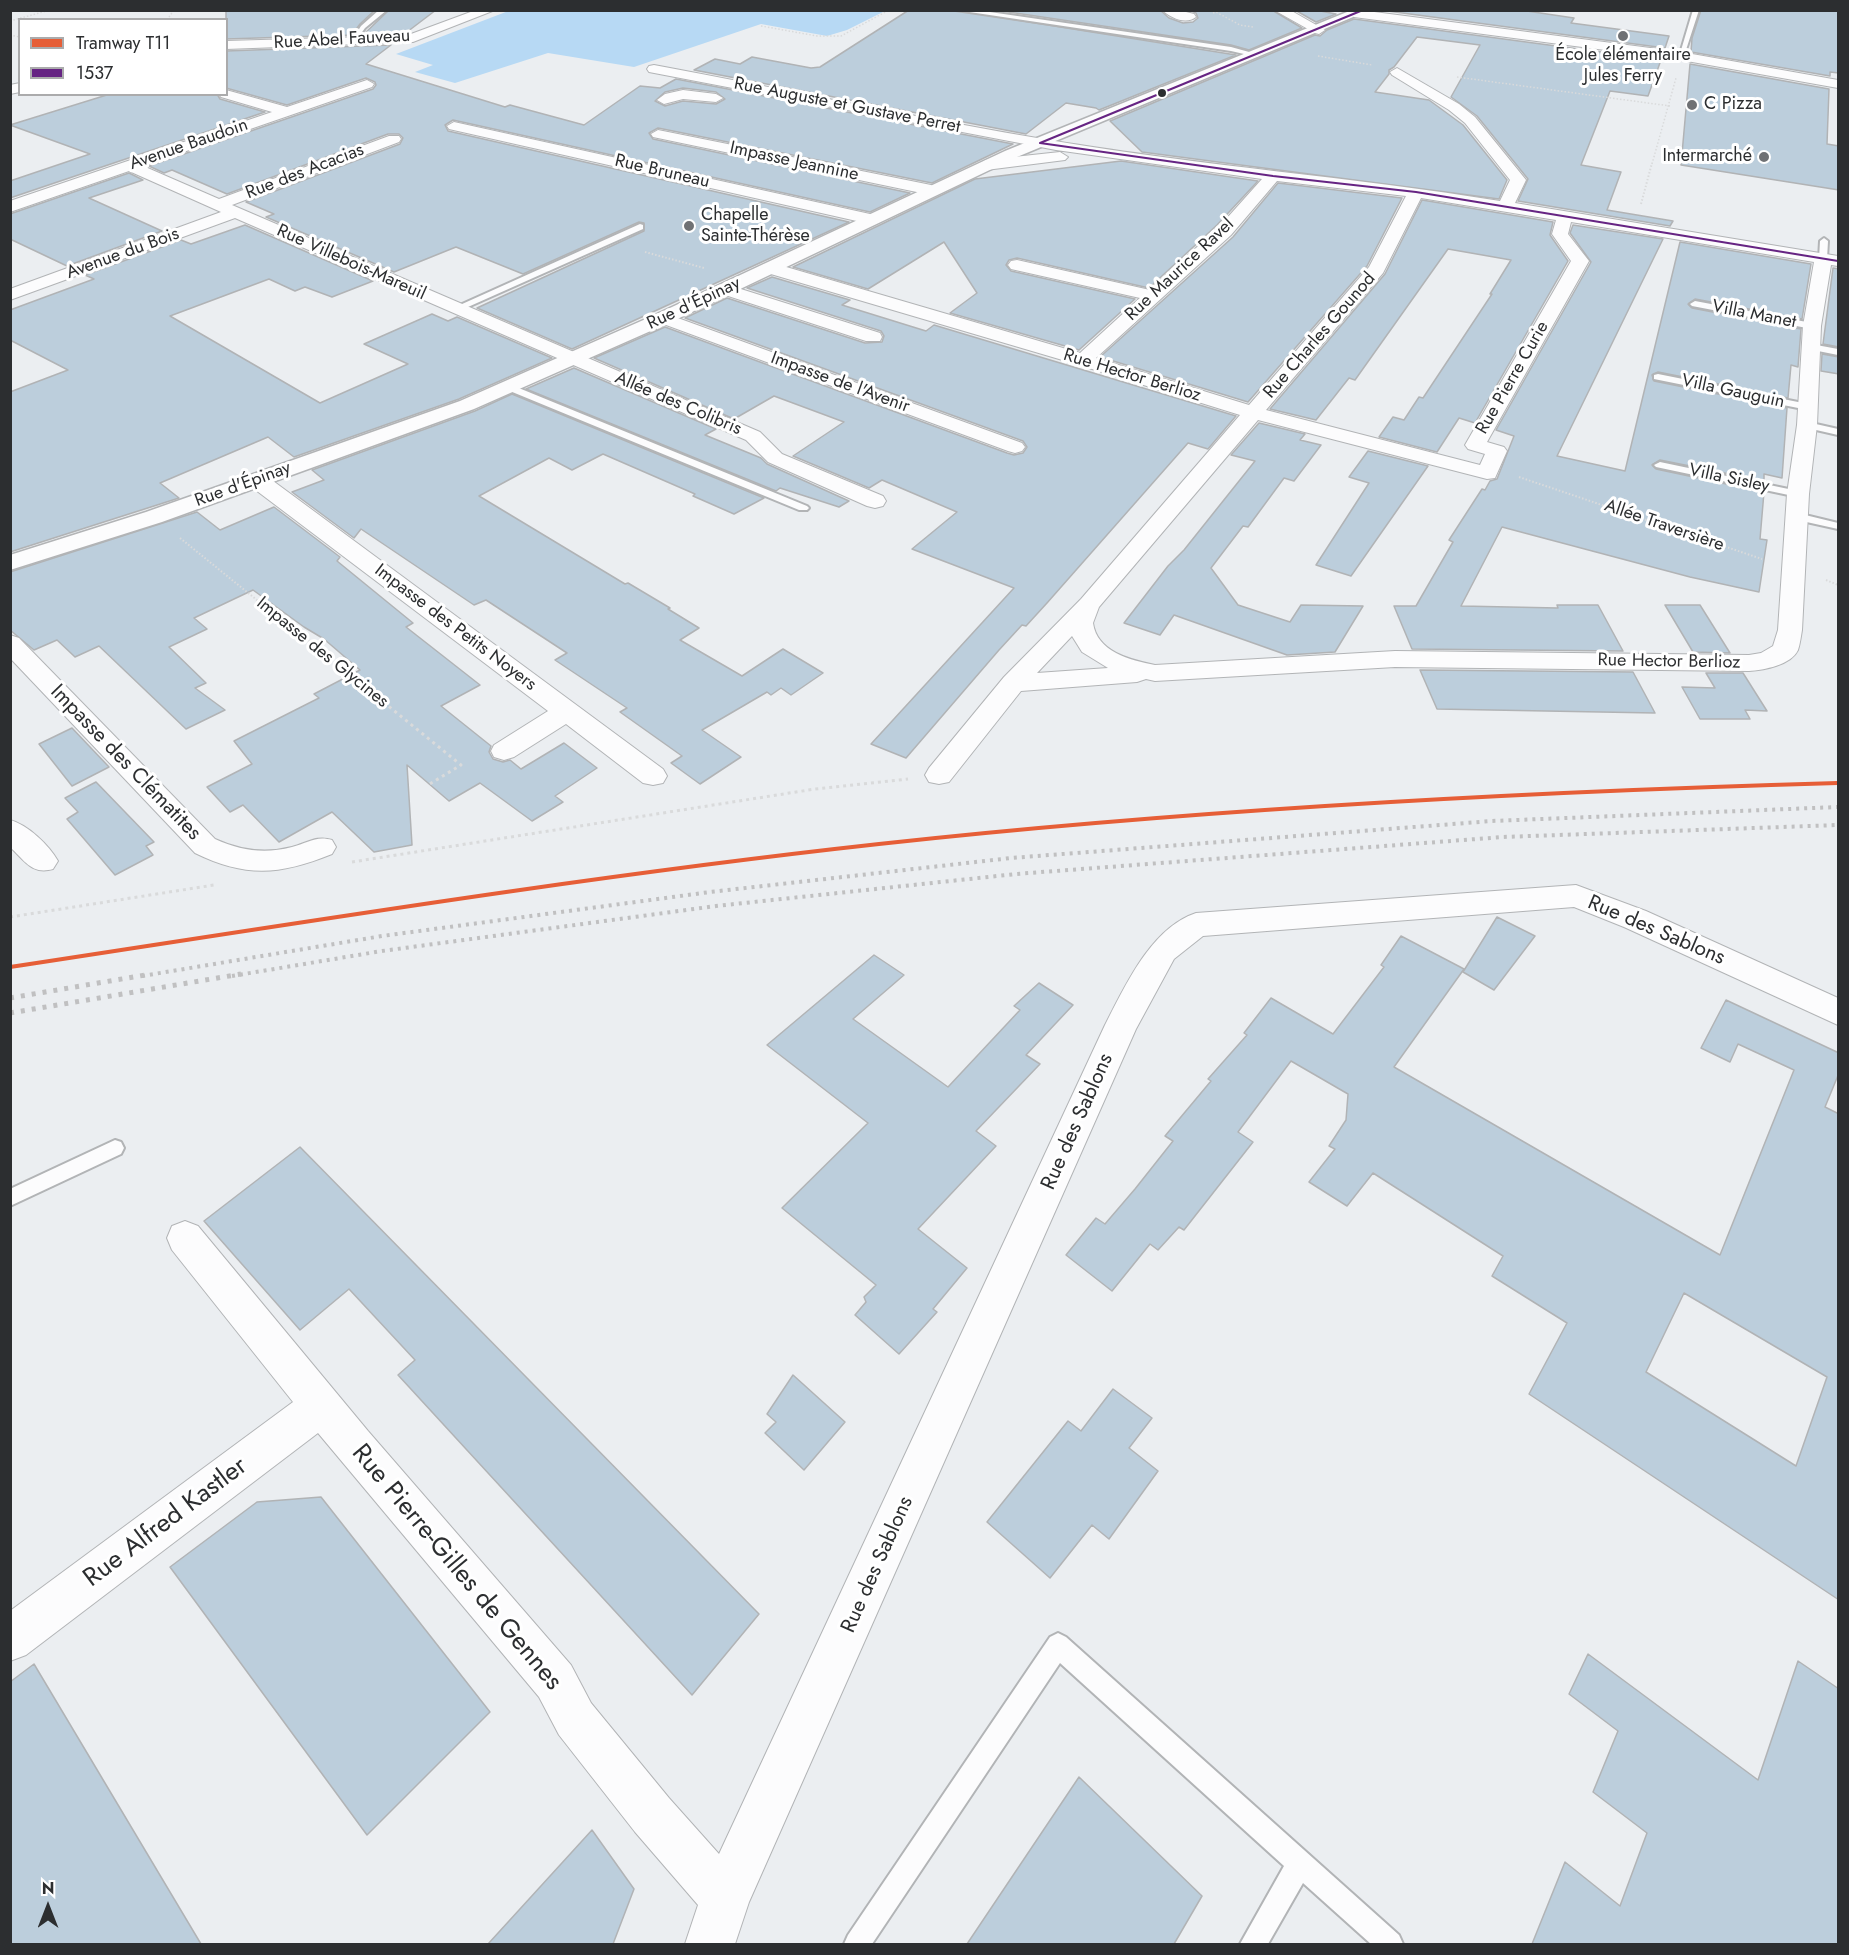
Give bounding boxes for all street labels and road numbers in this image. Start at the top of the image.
street label: Rue Abel Fauveau [273,26,411,54]
street label: Rue Auguste et Gustave Perret [732,73,962,139]
street label: Avenue Baudoin [127,115,251,175]
street label: Impasse Jeannine [728,138,860,186]
street label: Rue des Acacias [243,140,367,204]
street label: Rue Bruneau [612,151,712,193]
street label: Rue Maurice Ravel [1121,214,1239,326]
street label: Rue Villebois-Mareuil [273,220,429,306]
street label: Avenue du Bois [64,224,182,284]
street label: Rue Charles Gounod [1259,269,1381,403]
street label: Rue d'Épinay [644,273,744,335]
street label: Villa Manet [1710,296,1798,334]
street label: Rue Pierre Curie [1472,318,1554,438]
street label: Rue Hector Berlioz [1061,345,1203,407]
street label: Impasse de l'Avenir [768,348,912,418]
street label: Allée des Colibris [611,368,745,440]
street label: Villa Gauguin [1680,371,1786,413]
street label: Rue d'Épinay [192,458,294,512]
street label: Villa Sisley [1687,460,1771,498]
street label: Allée Traversière [1601,495,1727,557]
street label: Impasse des Petits Noyers [370,560,540,696]
street label: Impasse des Glycines [252,593,392,713]
street label: Rue Hector Berlioz [1597,650,1741,674]
street label: Impasse des Clématites [44,680,206,846]
street label: Rue des Sablons [1584,891,1728,971]
street label: Rue des Sablons [1037,1050,1119,1194]
street label: Rue Pierre-Gilles de Gennes [344,1439,568,1697]
street label: Rue Alfred Kastler [78,1451,254,1595]
street label: Rue des Sablons [837,1493,919,1637]

